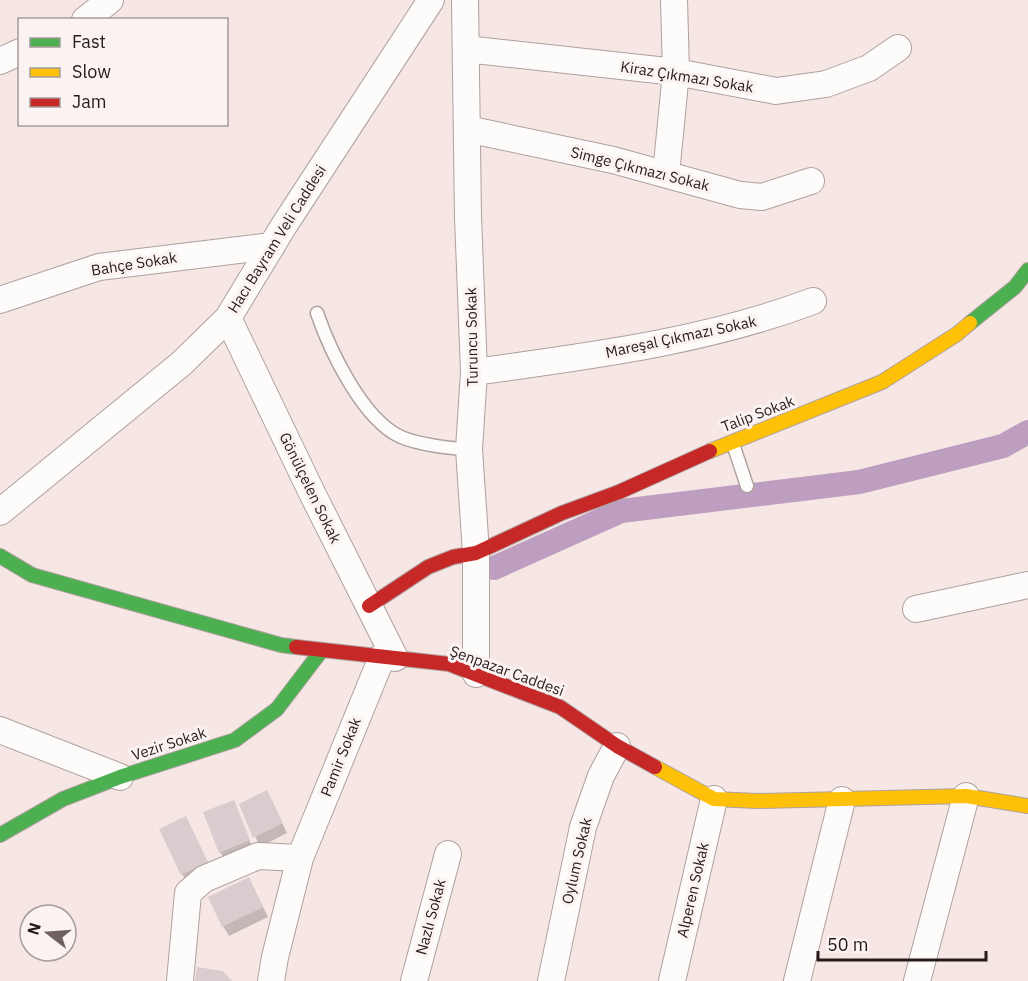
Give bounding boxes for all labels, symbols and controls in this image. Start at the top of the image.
legend [18,18,228,126]
text: Fast [72,30,106,53]
street label: Kiraz Çıkmazı Sokak [619,57,755,96]
text: Slow [72,60,111,83]
text: Jam [72,90,107,113]
street label: Simge Çıkmazı Sokak [569,142,712,195]
street label: Hacı Bayram Veli Caddesi [223,161,330,316]
street label: Bahçe Sokak [90,247,178,280]
street label: Turuncu Sokak [461,287,482,387]
street label: Mareşal Çıkmazı Sokak [604,311,758,362]
street label: Talip Sokak [719,391,797,436]
street label: Gönülçelen Sokak [275,429,346,546]
street label: Şenpazar Caddesi [447,641,567,700]
street label: Pamir Sokak [316,714,365,799]
street label: Vezir Sokak [129,722,209,765]
street label: Oylum Sokak [557,816,596,906]
street label: Alperen Sokak [672,840,713,939]
street label: Nazlı Sokak [411,877,450,957]
north arrow [18,903,78,963]
text: N [22,920,45,937]
scale bar [818,924,986,962]
text: 50 m [827,933,869,956]

